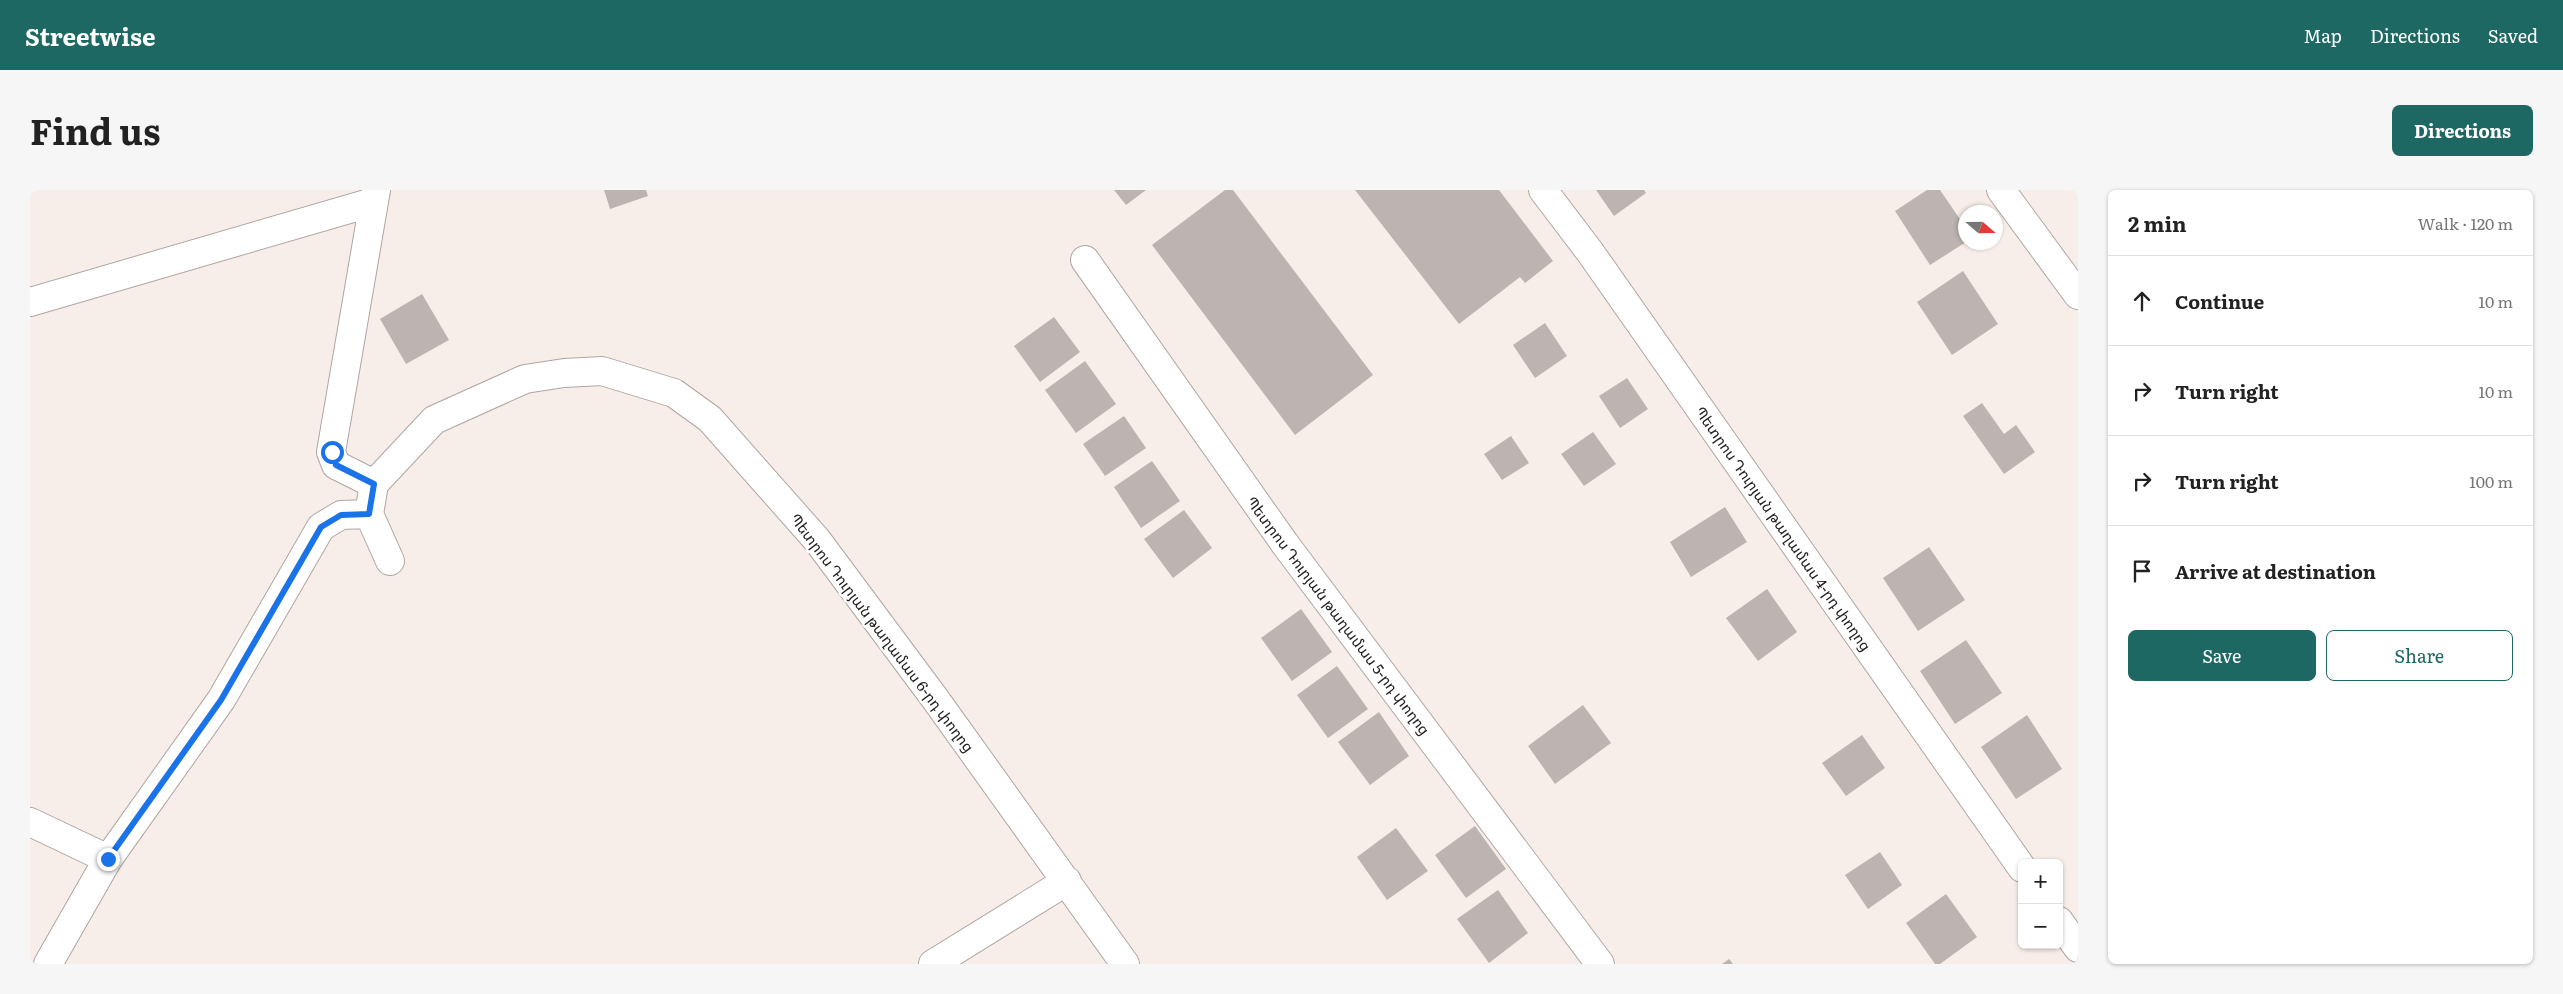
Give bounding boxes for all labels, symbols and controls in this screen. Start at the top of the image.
text: Streetwise [25,18,155,53]
text: Map [2304,22,2342,49]
text: Directions [2370,22,2460,49]
text: Saved [2488,22,2538,49]
text: Find us [30,104,160,156]
button: Directions [2392,105,2533,156]
north arrow [1958,205,2003,250]
text: 2 min [2128,207,2187,238]
text: Walk · 120 m [2418,211,2513,235]
icon: ahead [2128,287,2156,315]
text: Continue [2175,287,2264,315]
text: 10 m [2479,289,2513,313]
icon: right [2128,377,2156,405]
text: Turn right [2175,377,2279,405]
text: 10 m [2479,379,2513,403]
street label: Պետրոս Դուրյան թաղամաս 4-րդ փողոց [1690,401,1878,655]
route start [321,441,344,464]
icon: right [2128,467,2156,495]
text: Turn right [2175,467,2279,495]
text: 100 m [2469,469,2513,493]
street label: Պետրոս Դուրյան թաղամաս 5-րդ փողոց [1241,491,1437,739]
street label: Պետրոս Դուրյան թաղամաս 6-րդ փողոց [785,508,981,756]
icon: arrive [2128,557,2156,585]
text: Arrive at destination [2175,557,2376,585]
button: Save [2128,630,2316,681]
button: Share [2326,630,2513,681]
route end [97,848,120,871]
map controls [2018,859,2063,949]
button: + [2018,859,2063,904]
button: − [2018,904,2063,949]

